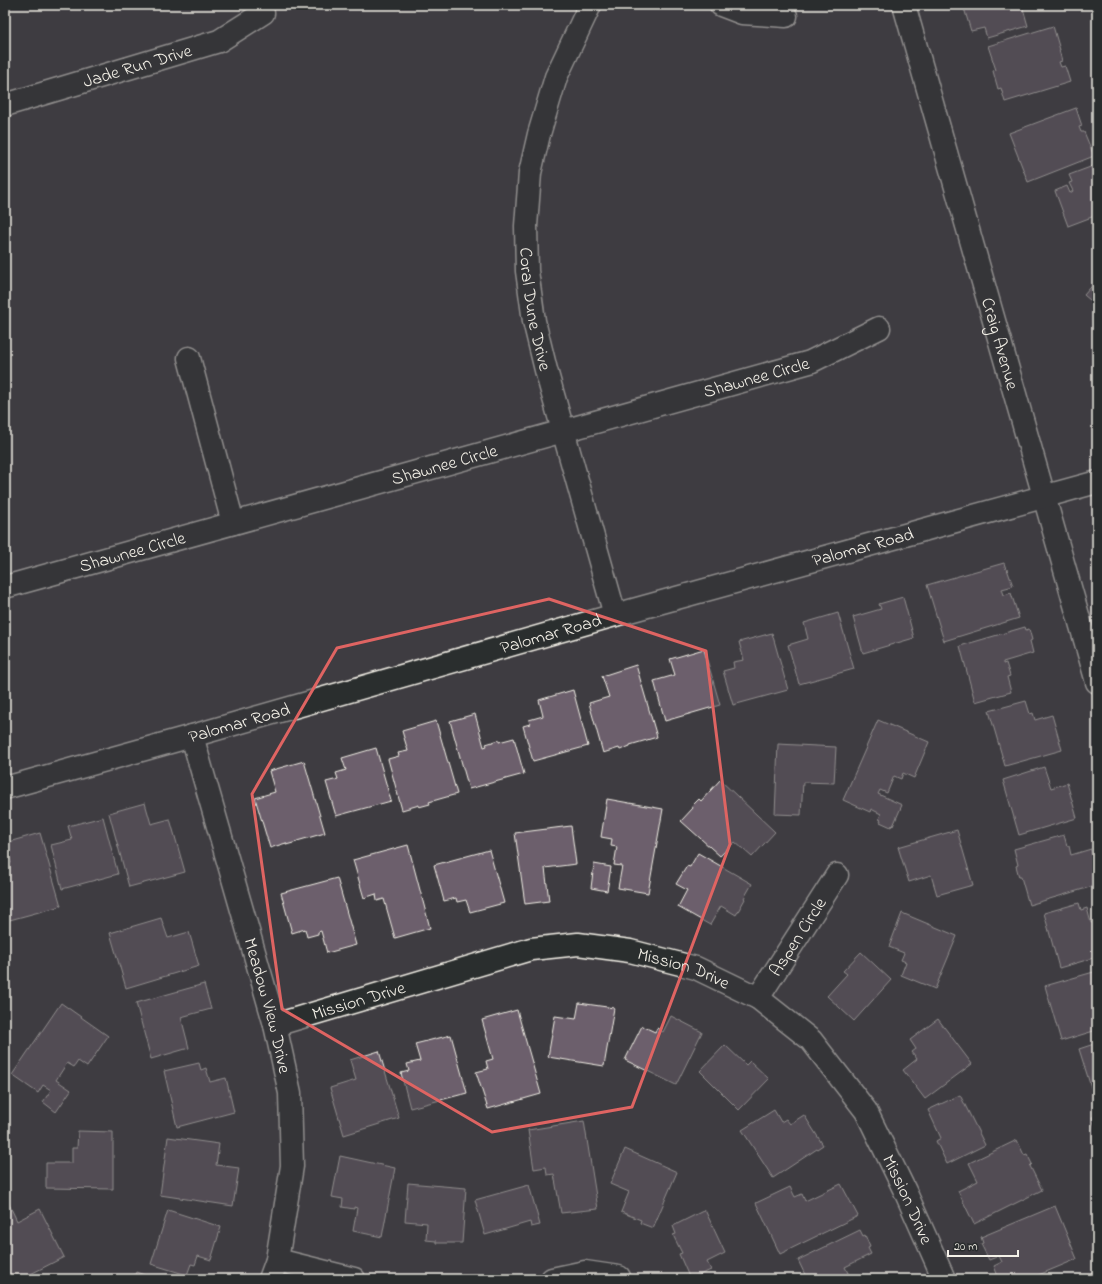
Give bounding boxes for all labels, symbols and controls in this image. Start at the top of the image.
street label: Jade Run Drive [80,39,196,96]
street label: Coral Dune Drive [511,247,557,375]
street label: Craig Avenue [973,295,1024,394]
street label: Shawnee Circle [701,352,814,406]
street label: Shawnee Circle [389,439,502,493]
street label: Palomar Road [809,522,917,575]
street label: Shawnee Circle [77,526,190,581]
street label: Palomar Road [497,608,605,662]
street label: Palomar Road [186,698,293,751]
street label: Aspen Circle [764,892,835,982]
street label: Meadow View Drive [236,935,296,1077]
street label: Mission Drive [634,942,734,998]
street label: Mission Drive [309,976,410,1028]
street label: Mission Drive [874,1151,938,1250]
scale bar [948,1232,1018,1258]
text: 20 m [954,1238,977,1256]

